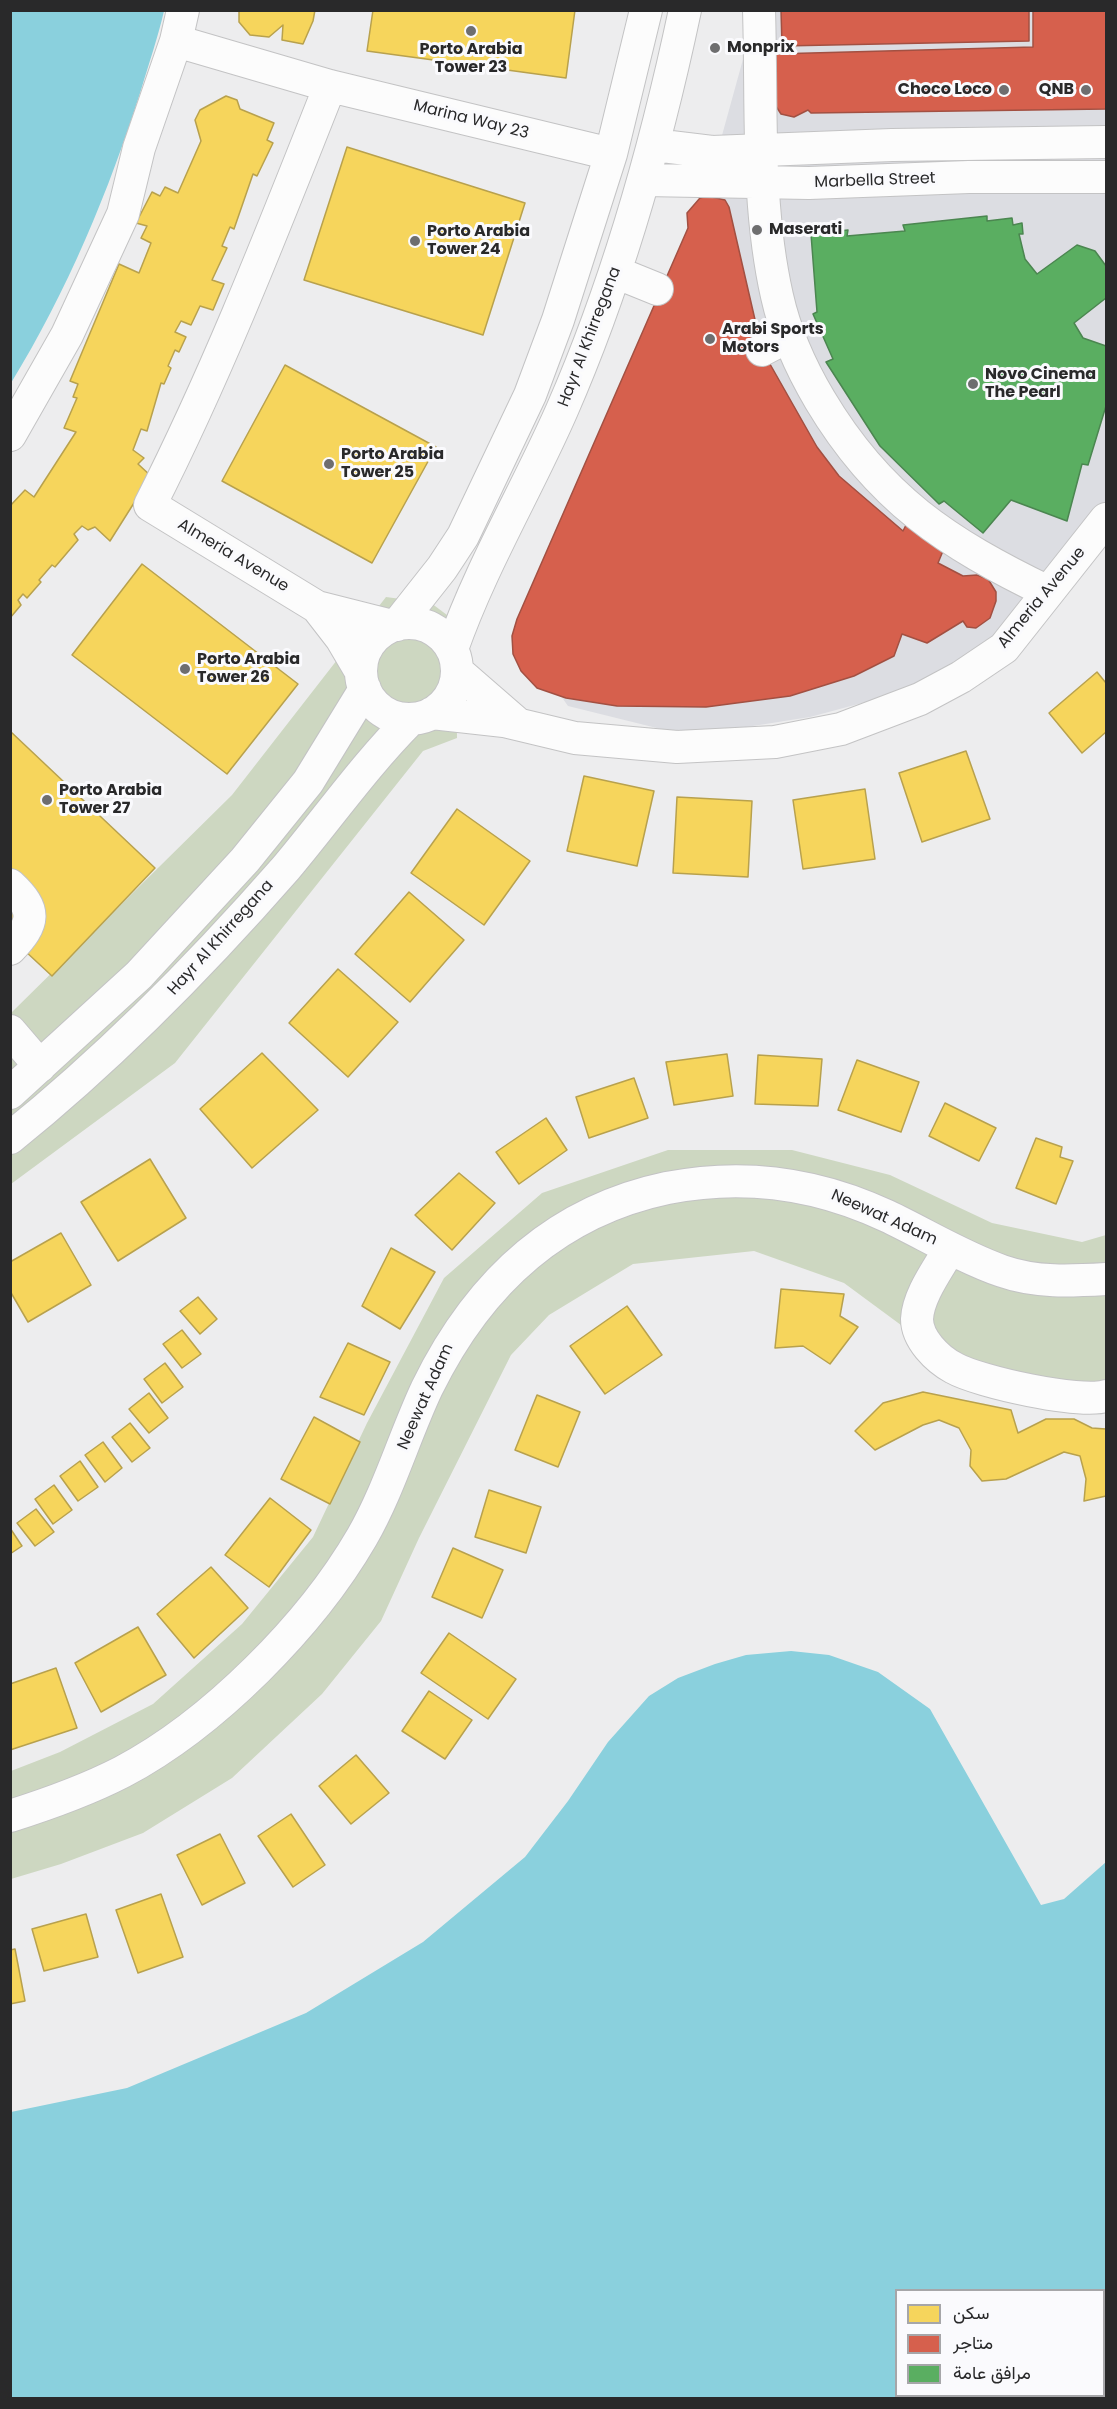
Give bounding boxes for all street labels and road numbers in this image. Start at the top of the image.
street label: Marina Way 23 [411,96,531,144]
street label: Marbella Street [814,169,936,193]
street label: Hayr Al Khirregana [554,264,626,410]
street label: Almeria Avenue [174,515,292,597]
street label: Almeria Avenue [994,543,1090,653]
street label: Hayr Al Khirregana [164,876,278,1000]
street label: Neewat Adam [828,1186,940,1250]
street label: Neewat Adam [394,1341,458,1453]

